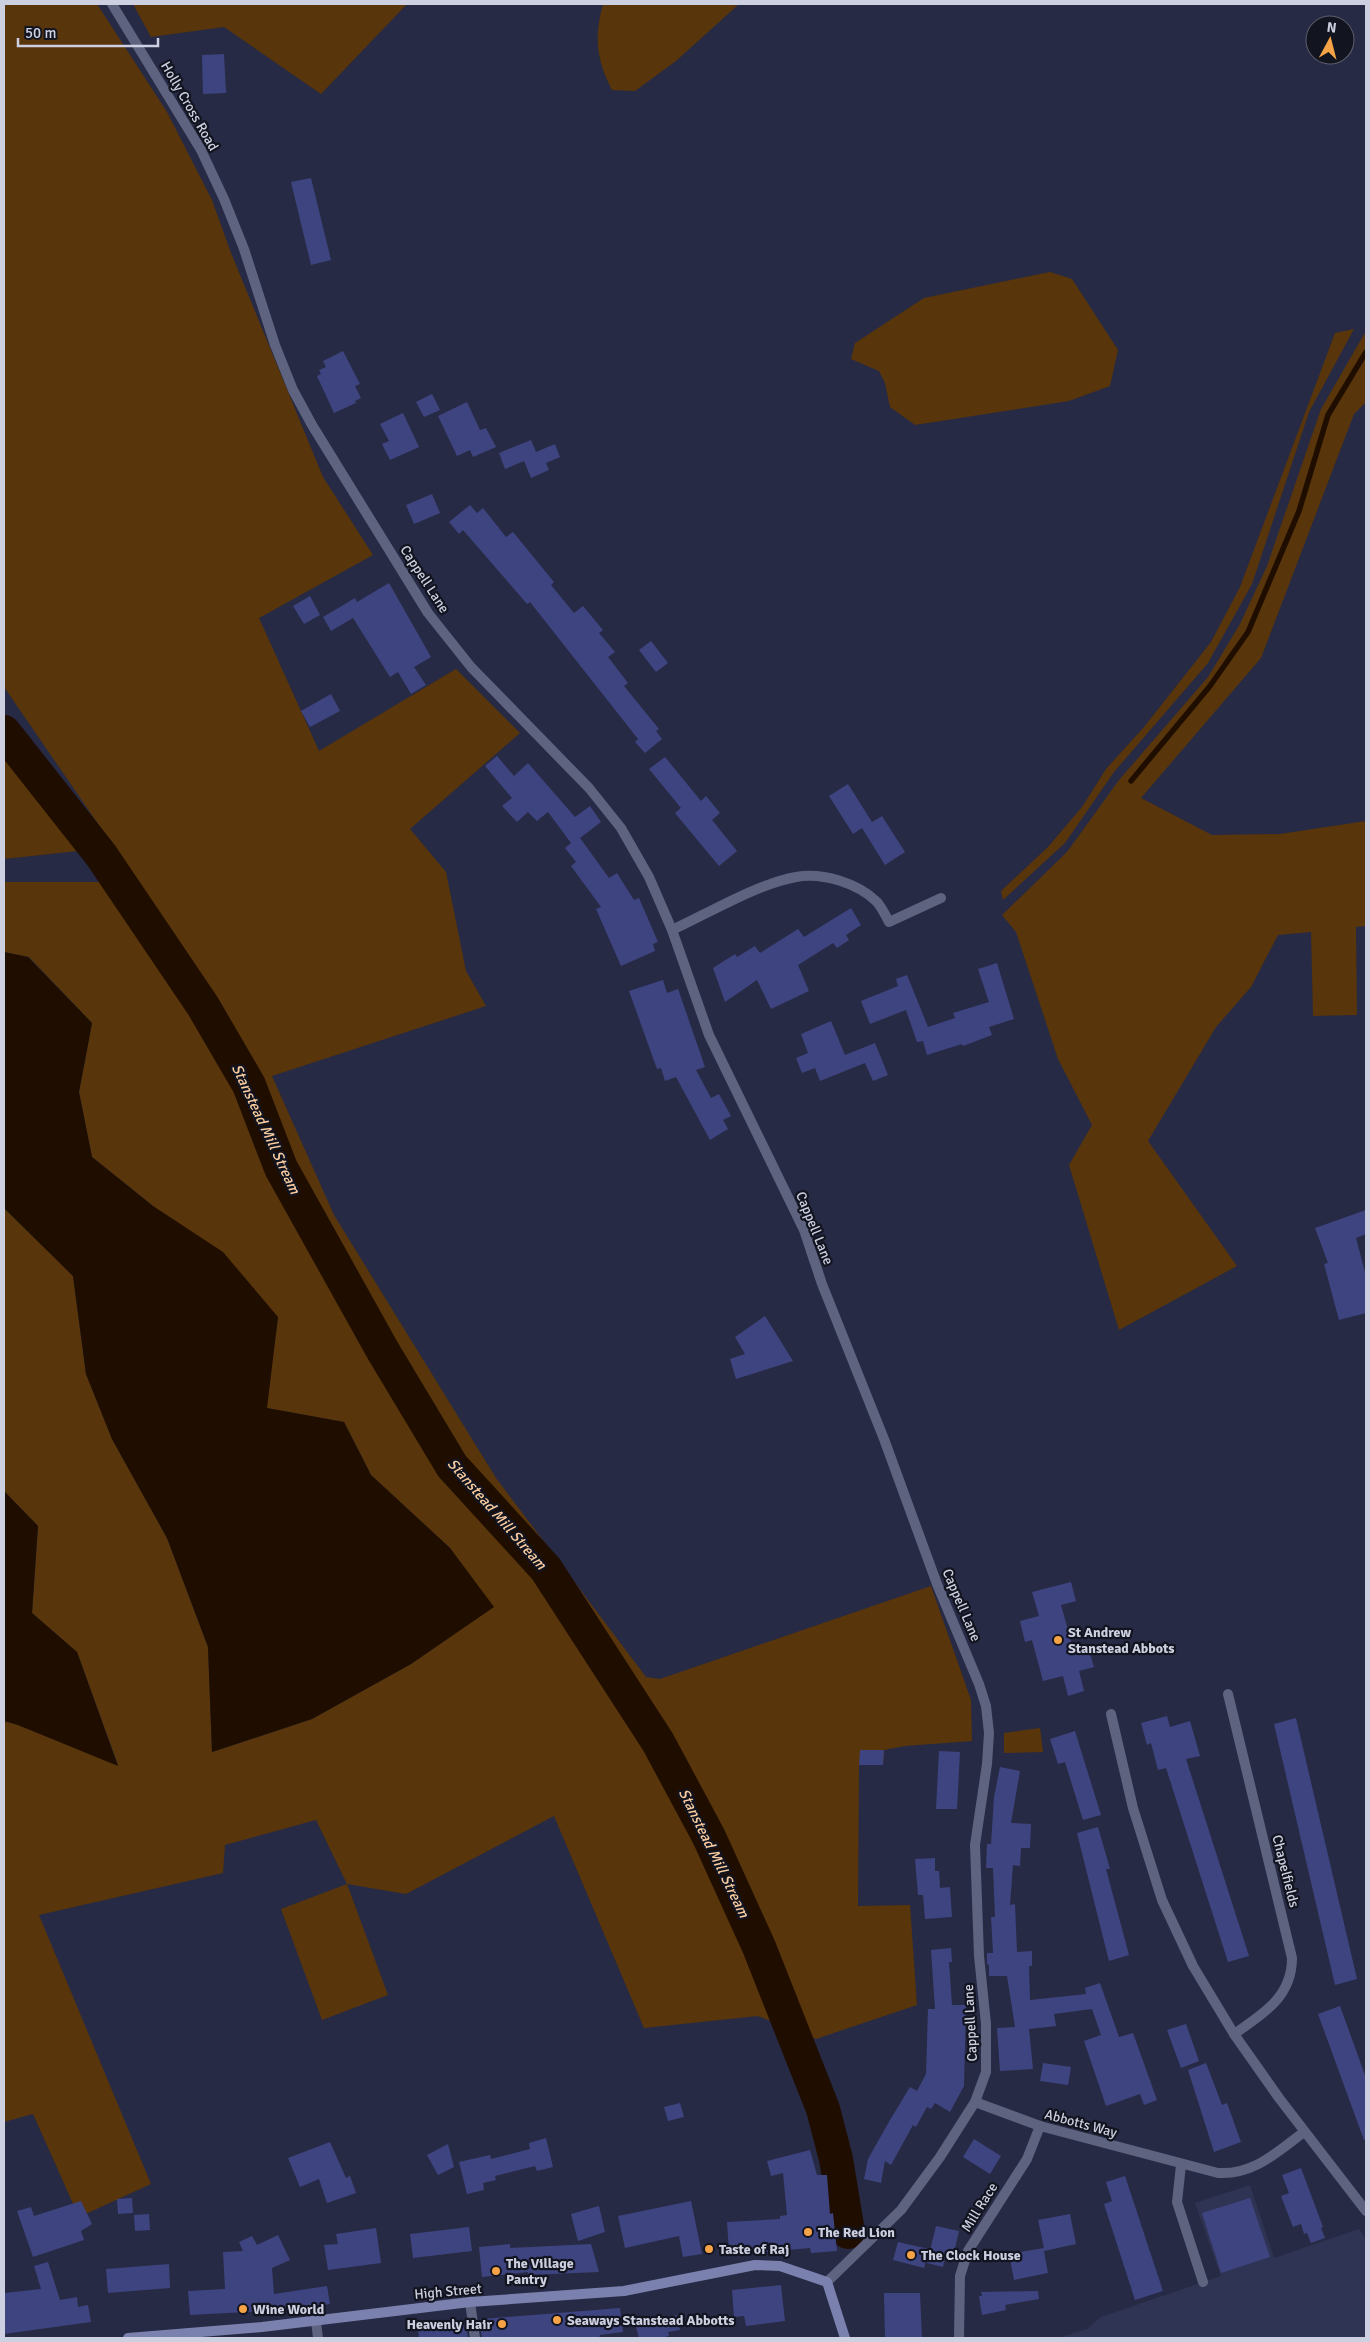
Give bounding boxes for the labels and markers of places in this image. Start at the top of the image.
place label: St Andrew Stanstead Abbots [1068,1624,1175,1657]
marker: St Andrew Stanstead Abbots [1052,1634,1064,1646]
place label: The Red Lion [818,2224,895,2241]
marker: The Red Lion [802,2226,814,2238]
place label: Taste of Raj [719,2241,789,2258]
marker: Taste of Raj [703,2243,715,2255]
place label: The Clock House [921,2247,1021,2264]
marker: The Clock House [905,2249,917,2261]
place label: The Village Pantry [506,2255,574,2288]
marker: The Village Pantry [490,2265,502,2277]
place label: Wine World [253,2301,325,2318]
marker: Wine World [237,2303,249,2315]
place label: Seaways Stanstead Abbotts [567,2312,734,2329]
marker: Seaways Stanstead Abbotts [551,2314,563,2326]
place label: Heavenly Hair [406,2316,492,2333]
marker: Heavenly Hair [496,2318,508,2330]

